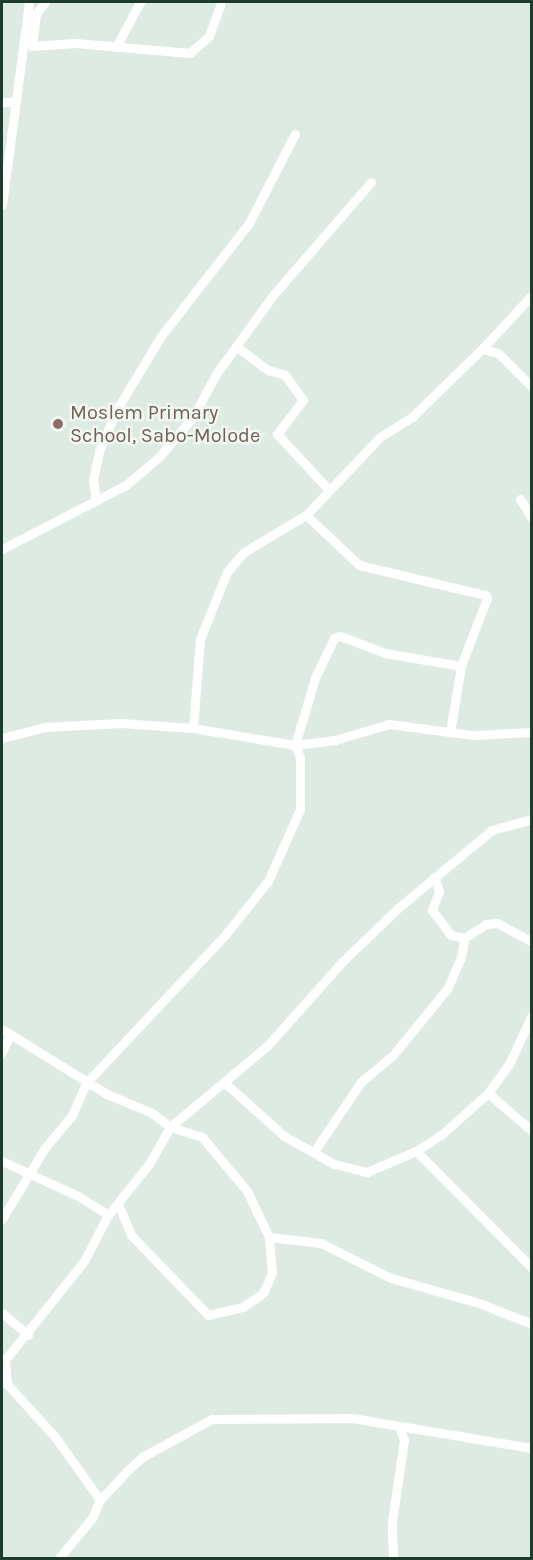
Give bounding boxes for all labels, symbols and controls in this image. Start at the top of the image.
place label: Moslem Primary School, Sabo-Molode [70,400,260,447]
marker: Moslem Primary School, Sabo-Molode [51,417,65,431]

